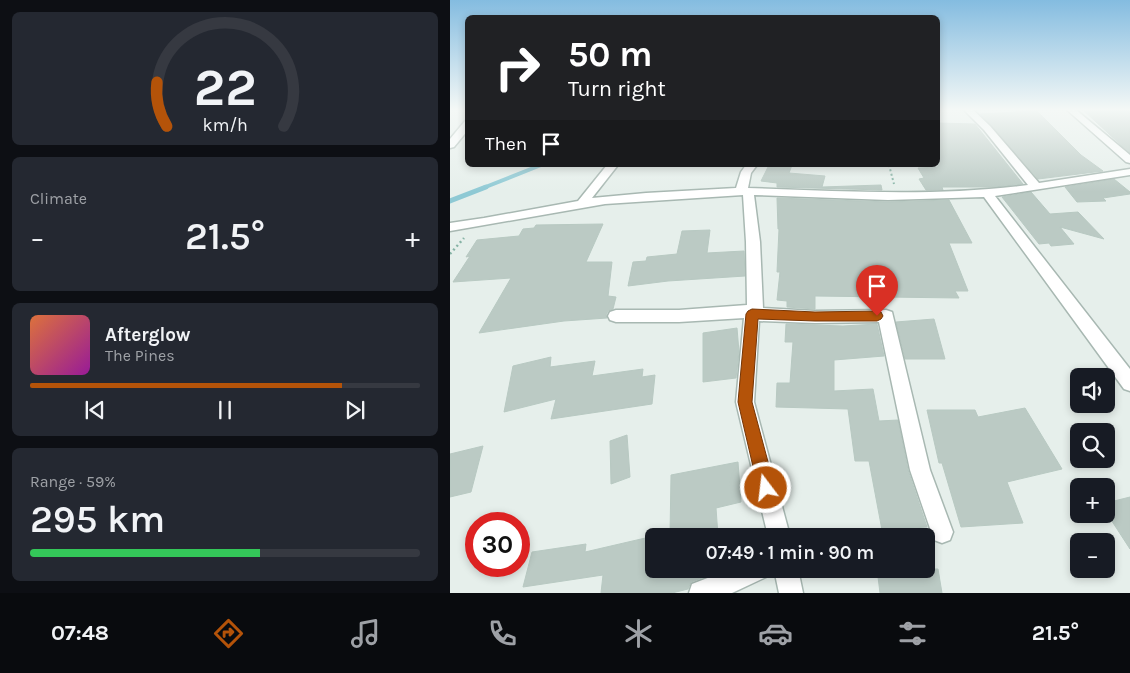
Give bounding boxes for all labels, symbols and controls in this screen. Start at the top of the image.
text: 50 m [568,34,653,75]
icon: right [485,35,550,100]
text: 22 [194,57,256,118]
text: Turn right [568,76,666,102]
text: km/h [202,115,248,136]
icon: arrive [537,130,565,158]
text: Then [485,133,527,155]
text: Climate [30,189,87,208]
text: 21.5° [185,214,265,259]
text: − [30,221,45,254]
text: + [405,221,420,254]
pin [856,265,898,316]
icon: arrive [863,272,891,300]
text: Afterglow [105,324,191,346]
text: The Pines [105,346,175,365]
map controls [1070,368,1115,578]
button: sound [1070,368,1115,413]
icon: previous [81,396,109,424]
icon: pause [211,396,239,424]
icon: next [341,396,369,424]
button: search [1070,423,1115,468]
position arrow [739,461,791,513]
text: Range · 59% [30,472,116,491]
button: + [1070,478,1115,523]
text: 295 km [30,497,165,542]
speed limit sign: 30 [465,512,530,577]
button: − [1070,533,1115,578]
text: 07:49 · 1 min · 90 m [706,542,874,564]
icon: directions [211,616,246,651]
icon: music [348,616,383,651]
icon: phone [485,616,520,651]
icon: climate [621,616,656,651]
icon: car [758,616,793,651]
icon: filters [895,616,930,651]
text: 07:48 [51,620,109,646]
text: 21.5° [1032,620,1079,646]

